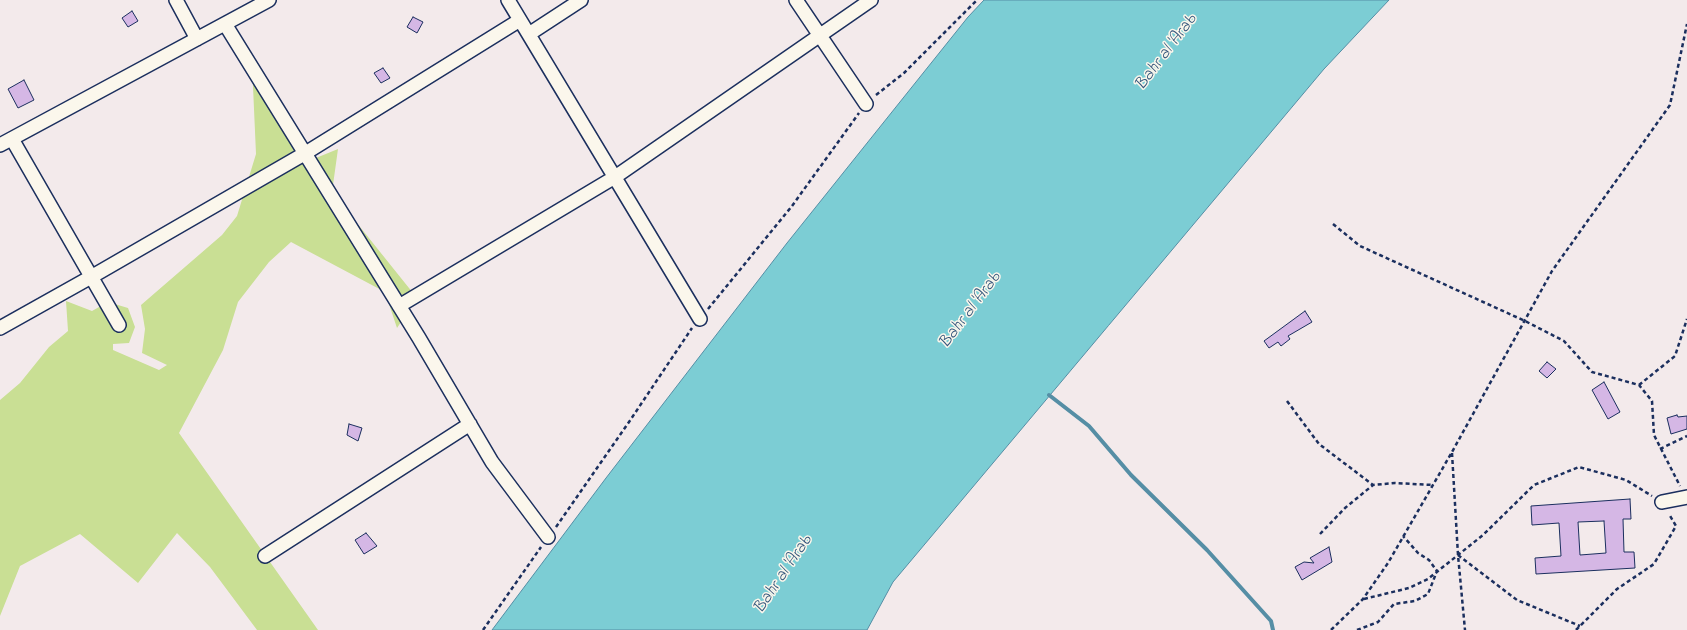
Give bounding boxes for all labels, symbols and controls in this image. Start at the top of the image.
water label: Bahr al 'Arab [1132,11,1202,95]
water label: Bahr al 'Arab [936,269,1006,353]
water label: Bahr al 'Arab [750,532,818,618]

